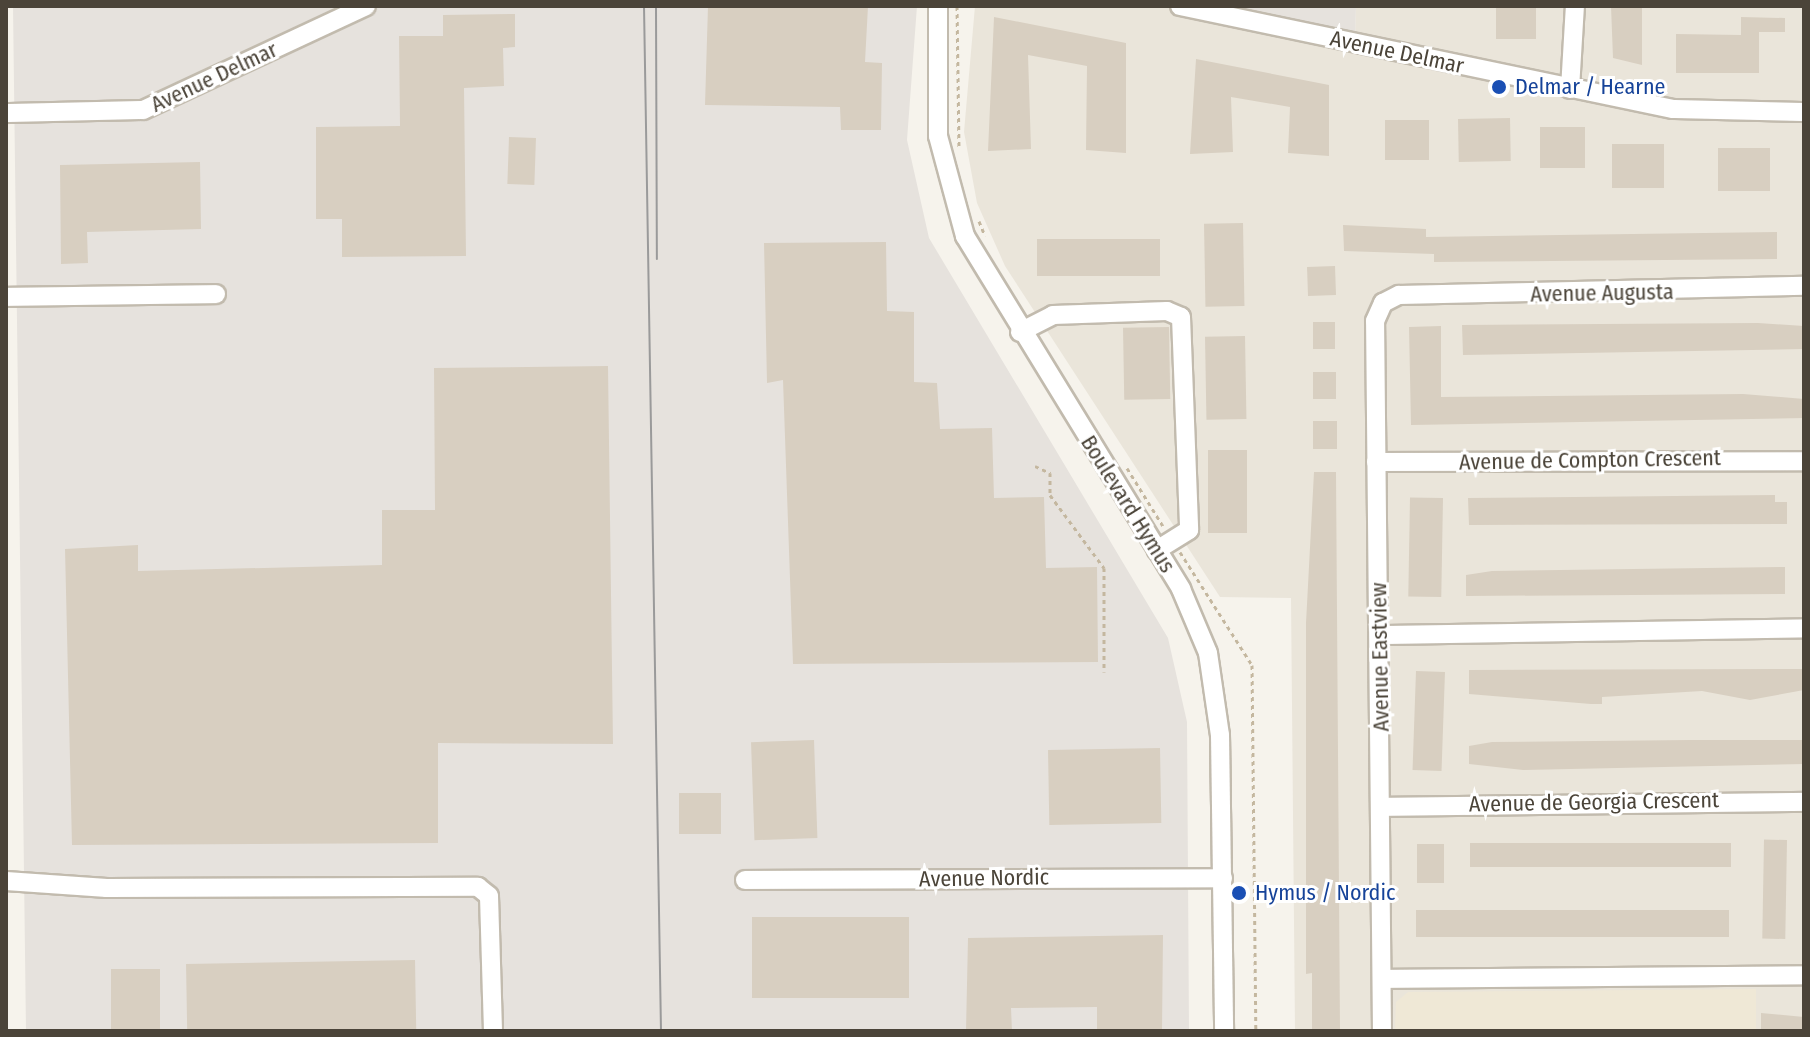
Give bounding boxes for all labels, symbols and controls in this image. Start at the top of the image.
street label: Avenue Delmar [1328,25,1466,79]
street label: Avenue Delmar [147,36,281,118]
place label: Delmar / Hearne [1515,74,1665,100]
marker: Delmar / Hearne [1490,78,1508,96]
street label: Avenue Augusta [1530,279,1674,307]
street label: Boulevard Hymus [1075,431,1181,577]
street label: Avenue de Compton Crescent [1459,445,1721,475]
street label: Avenue Eastview [1366,582,1394,732]
street label: Avenue de Georgia Crescent [1469,787,1719,817]
street label: Avenue Nordic [919,864,1049,892]
place label: Hymus / Nordic [1255,880,1395,906]
marker: Hymus / Nordic [1230,884,1248,902]

